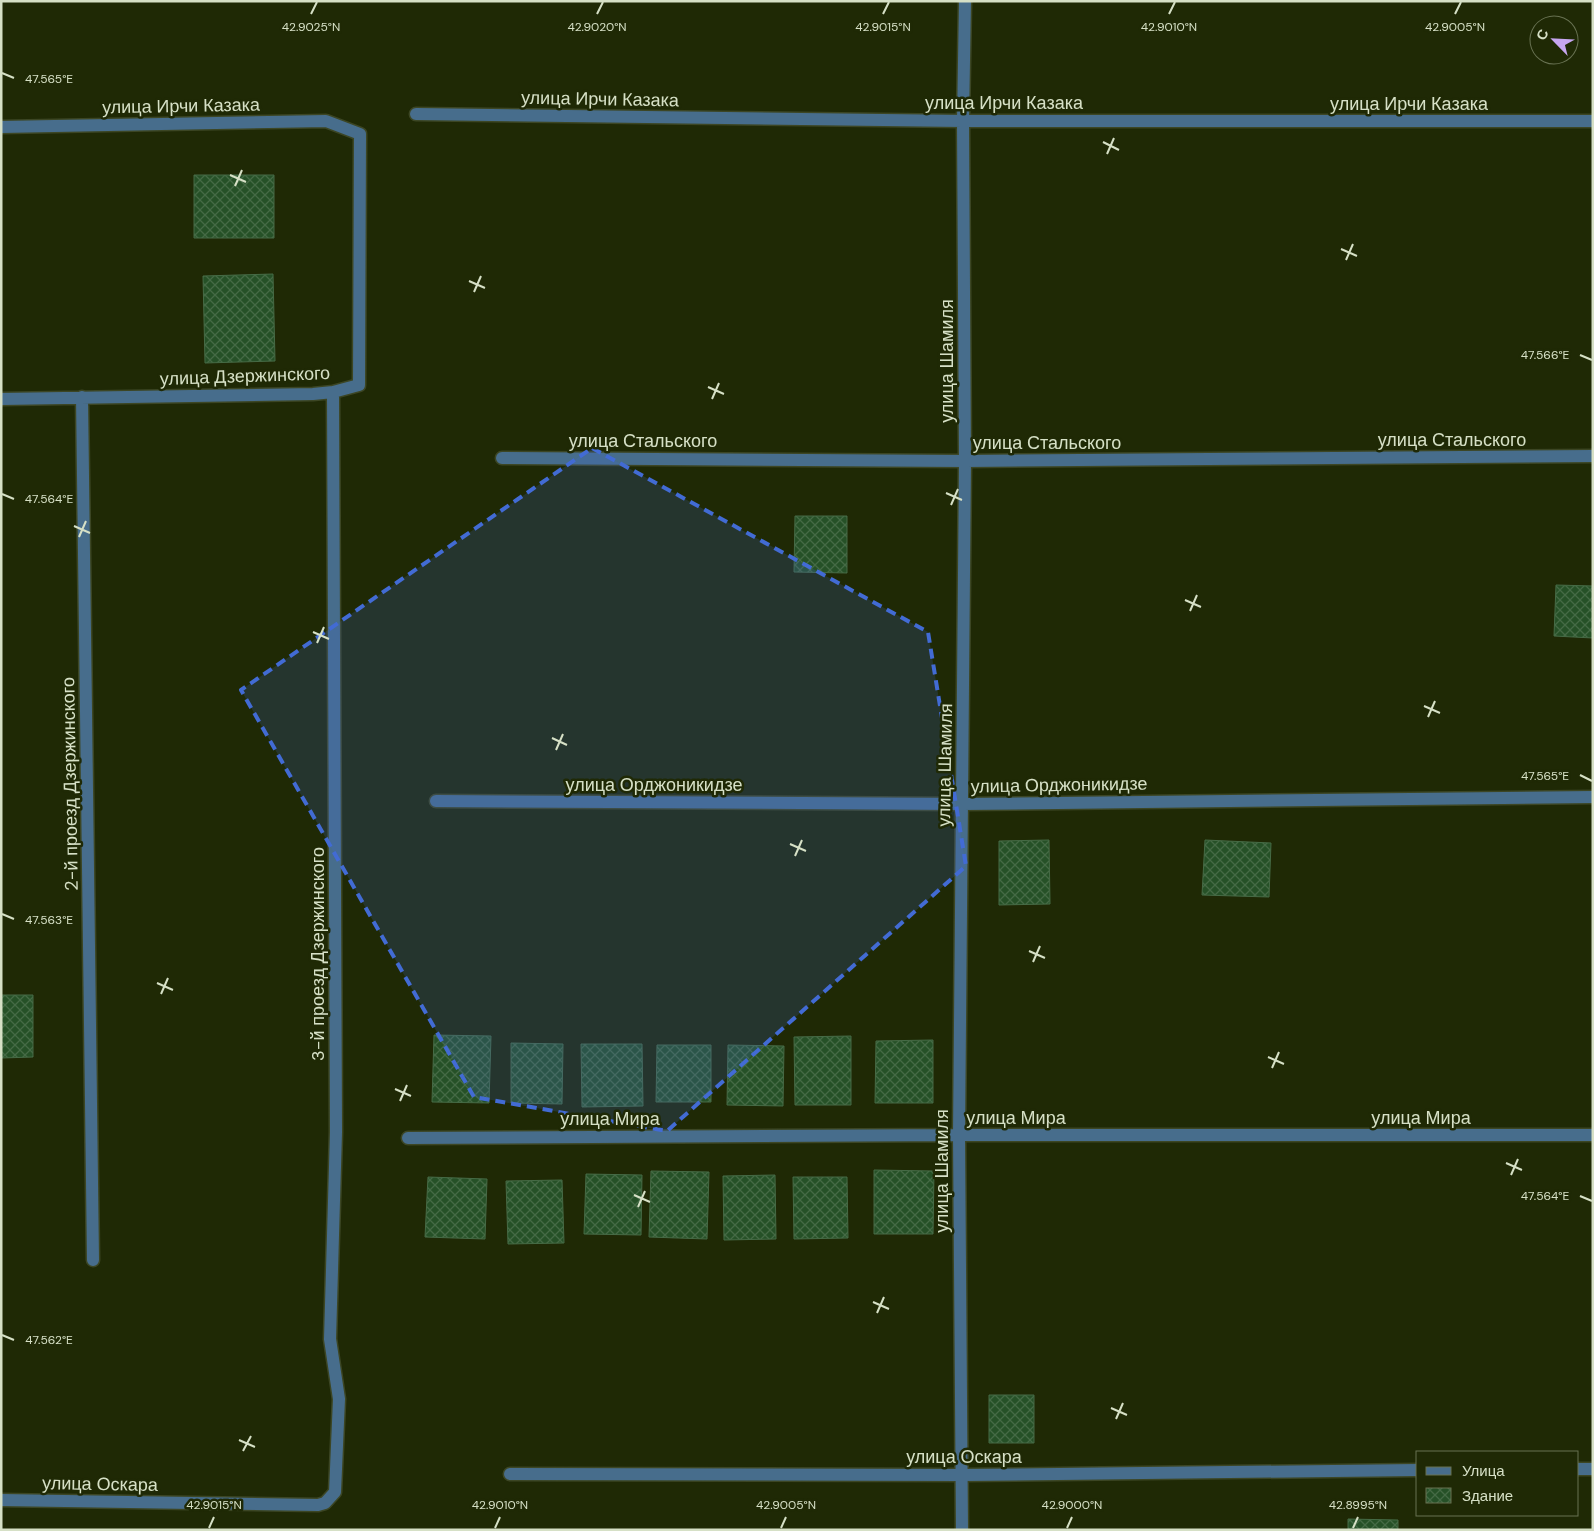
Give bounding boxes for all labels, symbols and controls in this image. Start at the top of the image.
north arrow [1529,15,1579,65]
text: 42.9025°N [282,19,340,35]
text: 42.9020°N [567,19,627,35]
text: 42.9015°N [855,19,911,35]
text: 42.9010°N [1141,19,1197,35]
text: 42.9005°N [1425,19,1485,35]
text: С [1532,26,1552,43]
text: 47.565°E [25,71,73,87]
street label: улица Ирчи Казака [521,86,680,112]
street label: улица Ирчи Казака [925,91,1084,115]
street label: улица Ирчи Казака [1330,92,1489,116]
street label: улица Ирчи Казака [102,93,261,119]
street label: улица Шамиля [935,299,959,423]
text: 47.566°E [1521,347,1570,363]
street label: улица Дзержинского [159,361,331,391]
street label: улица Стальского [1378,428,1526,452]
street label: улица Стальского [569,429,717,453]
street label: улица Стальского [973,431,1121,455]
text: 47.564°E [25,491,73,507]
street label: 2-й проезд Дзержинского [56,677,84,891]
street label: улица Шамиля [932,703,958,827]
text: 47.565°E [1521,768,1569,784]
street label: улица Орджоникидзе [970,771,1148,799]
street label: улица Орджоникидзе [566,773,742,797]
street label: 3-й проезд Дзержинского [306,847,330,1061]
text: 47.563°E [25,912,73,928]
street label: улица Мира [966,1106,1067,1130]
street label: улица Мира [1371,1106,1472,1130]
street label: улица Мира [560,1107,661,1131]
street label: улица Шамиля [930,1109,954,1233]
text: 47.564°E [1521,1188,1569,1204]
text: 47.562°E [25,1332,73,1348]
street label: улица Оскара [906,1445,1023,1469]
legend [1416,1451,1579,1516]
text: Улица [1462,1461,1505,1481]
street label: улица Оскара [42,1471,159,1497]
text: Здание [1462,1486,1513,1506]
text: 42.9015°N [186,1497,242,1513]
text: 42.9010°N [472,1497,528,1513]
text: 42.9005°N [756,1497,816,1513]
text: 42.9000°N [1042,1497,1102,1513]
text: 42.8995°N [1329,1497,1387,1513]

